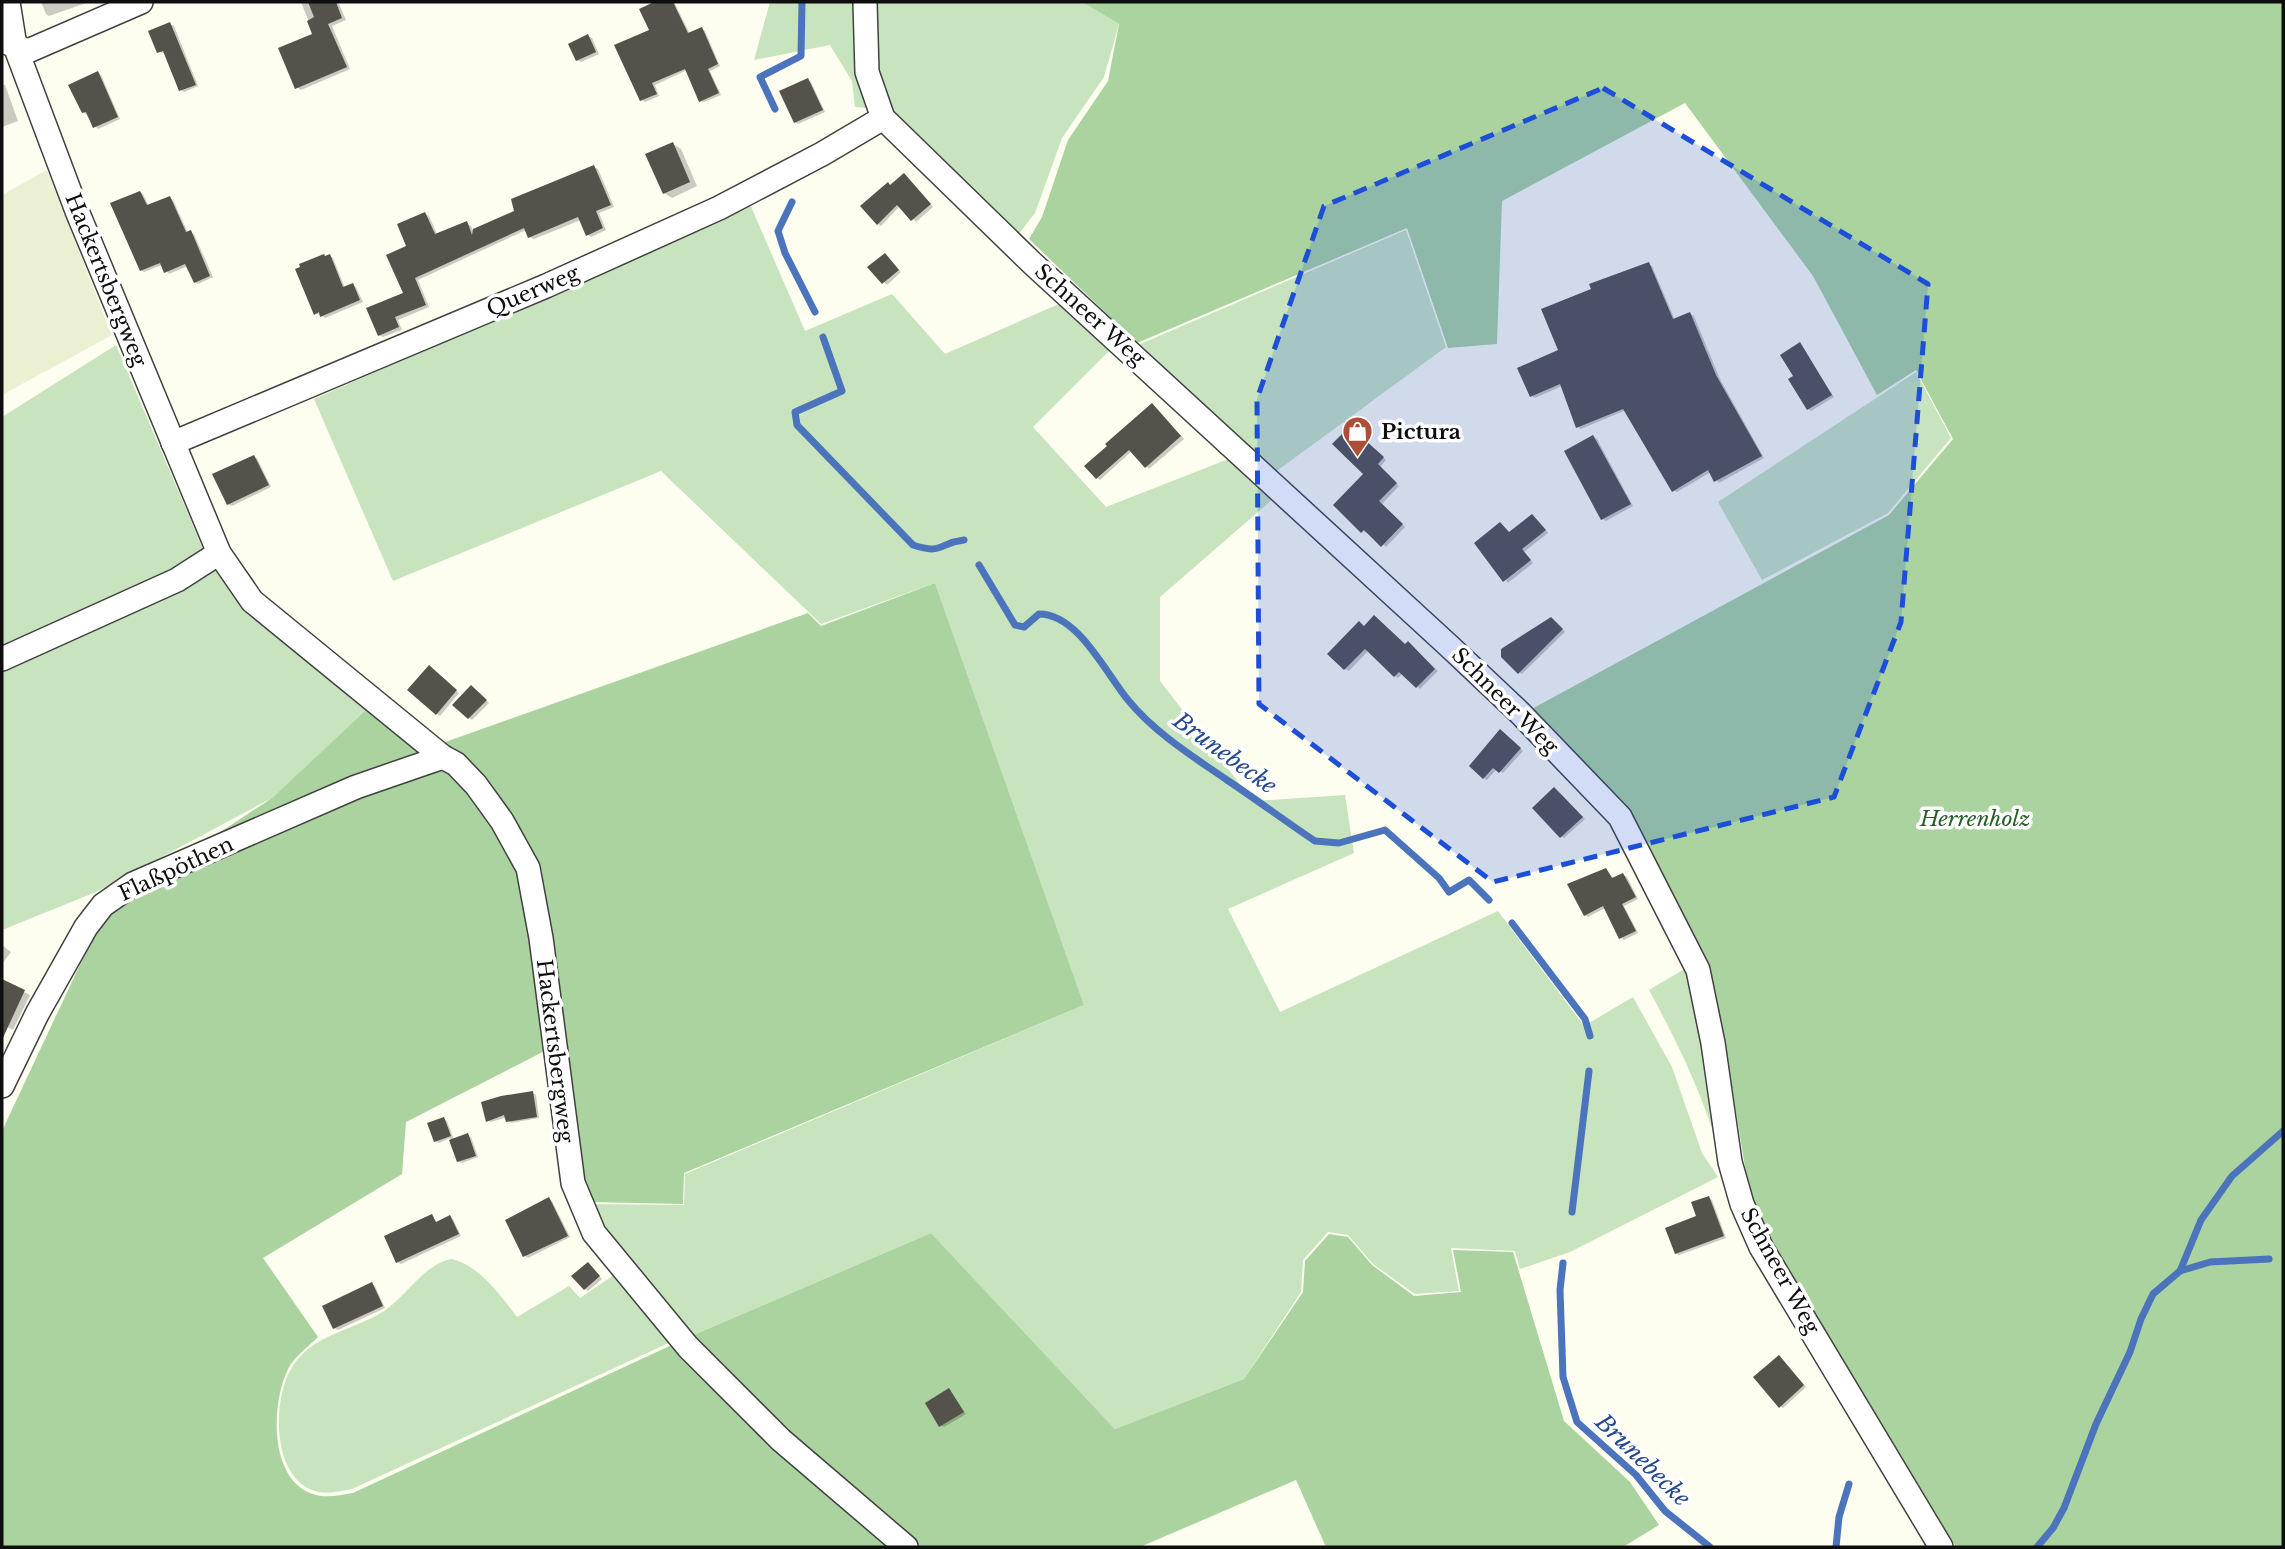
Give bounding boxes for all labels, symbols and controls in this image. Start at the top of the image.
street label: Hackertsbergweg [59,190,153,371]
street label: Schneer Weg [1029,258,1151,372]
street label: Querweg [483,260,584,322]
shop icon: Pictura [1341,415,1375,459]
place label: Pictura [1381,419,1461,445]
street label: Schneer Weg [1446,642,1564,760]
water label: Brunebecke [1167,706,1283,800]
park label: Herrenholz [1919,806,2030,832]
street label: Flaßpöthen [114,831,238,907]
street label: Hackertsbergweg [531,958,579,1145]
street label: Schneer Weg [1735,1203,1826,1339]
water label: Brunebecke [1589,1407,1697,1512]

